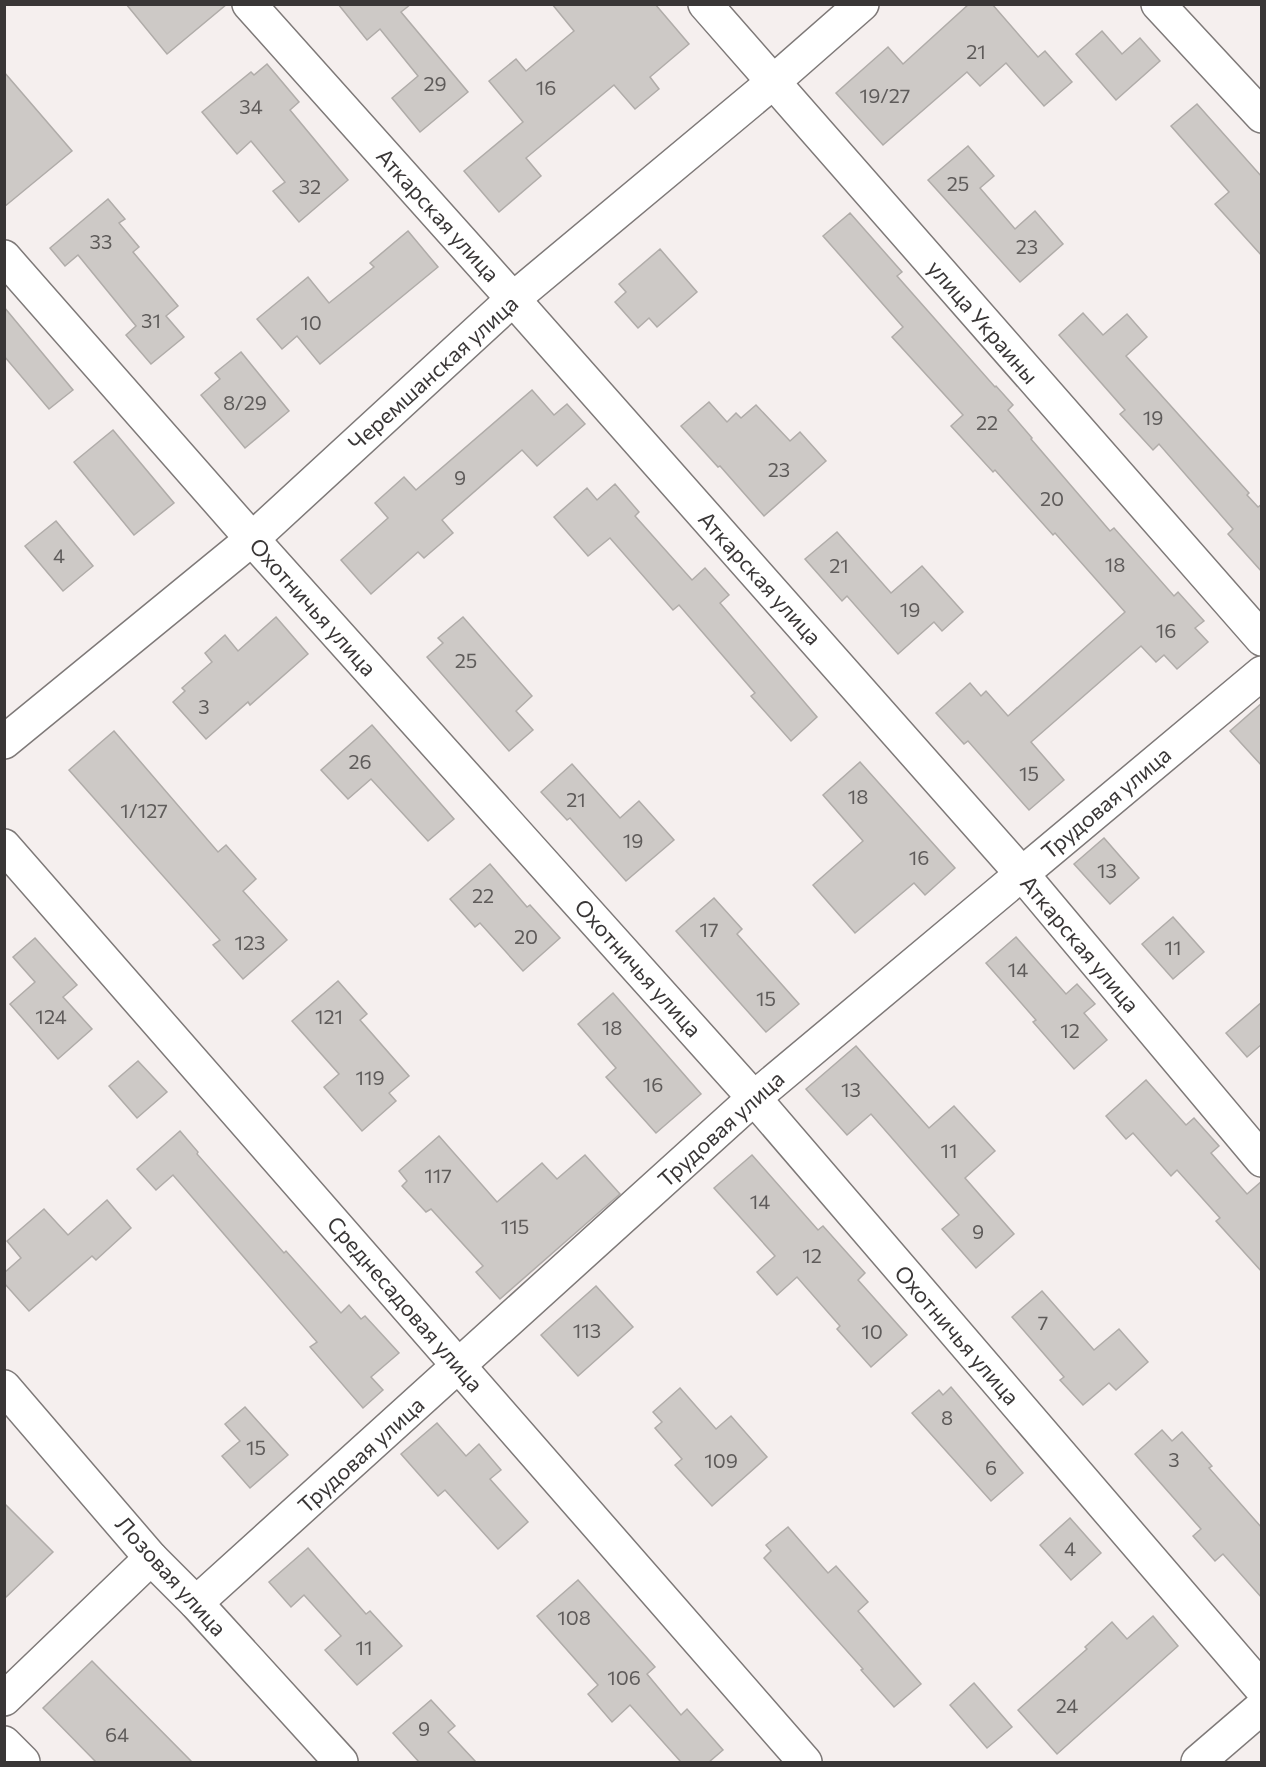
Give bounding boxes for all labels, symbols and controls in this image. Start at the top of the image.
house number: 21 [966,39,986,63]
house number: 29 [423,71,447,95]
house number: 16 [536,75,556,99]
house number: 19/27 [860,83,910,107]
house number: 34 [239,94,263,118]
street label: Аткарская улица [371,142,505,287]
house number: 25 [947,171,969,195]
house number: 32 [299,174,321,198]
house number: 33 [90,229,112,253]
house number: 23 [1016,234,1038,258]
street label: улица Украины [922,254,1044,389]
street label: Черемшанская улица [342,289,523,456]
house number: 31 [141,308,161,332]
house number: 10 [300,310,322,334]
house number: 8/29 [223,390,267,414]
house number: 19 [1143,405,1163,429]
house number: 22 [976,410,998,434]
house number: 23 [768,457,790,481]
house number: 9 [454,465,466,489]
house number: 20 [1040,486,1064,510]
street label: Аткарская улица [693,505,827,650]
street label: Охотничья улица [244,532,382,681]
house number: 4 [53,543,65,567]
house number: 18 [1105,552,1125,576]
house number: 21 [829,553,849,577]
house number: 19 [900,597,920,621]
house number: 16 [1156,618,1176,642]
house number: 25 [455,648,477,672]
house number: 3 [198,694,210,718]
street label: Трудовая улица [1036,741,1176,865]
house number: 26 [348,749,372,773]
house number: 15 [1019,761,1039,785]
house number: 18 [848,784,868,808]
house number: 21 [566,787,586,811]
house number: 1/127 [120,798,168,822]
house number: 19 [623,828,643,852]
house number: 16 [909,845,929,869]
house number: 13 [1097,858,1117,882]
street label: Аткарская улица [1015,870,1146,1018]
house number: 22 [472,883,494,907]
street label: Охотничья улица [569,893,707,1042]
house number: 17 [699,917,719,941]
house number: 20 [514,924,538,948]
house number: 123 [234,930,266,954]
house number: 11 [1164,935,1182,959]
house number: 14 [1008,957,1028,981]
house number: 15 [756,986,776,1010]
house number: 124 [35,1004,67,1028]
house number: 121 [315,1004,343,1028]
house number: 18 [602,1015,622,1039]
house number: 12 [1060,1018,1080,1042]
house number: 119 [355,1065,385,1089]
street label: Трудовая улица [652,1065,789,1192]
house number: 16 [643,1072,663,1096]
house number: 13 [841,1077,861,1101]
house number: 11 [940,1138,958,1162]
house number: 117 [424,1163,452,1187]
house number: 14 [750,1189,770,1213]
street label: Среднесадовая улица [322,1210,489,1397]
house number: 115 [501,1214,529,1238]
house number: 9 [972,1219,984,1243]
house number: 12 [802,1243,822,1267]
street label: Охотничья улица [889,1259,1025,1410]
house number: 7 [1038,1310,1048,1334]
house number: 113 [573,1318,601,1342]
house number: 10 [861,1319,883,1343]
street label: Трудовая улица [292,1391,429,1518]
house number: 8 [941,1405,953,1429]
house number: 15 [246,1435,266,1459]
house number: 3 [1168,1447,1180,1471]
house number: 109 [704,1448,738,1472]
house number: 6 [985,1455,997,1479]
street label: Лозовая улица [110,1510,232,1641]
house number: 4 [1064,1536,1076,1560]
house number: 108 [557,1605,591,1629]
house number: 11 [355,1635,373,1659]
house number: 106 [607,1665,641,1689]
house number: 24 [1056,1693,1078,1717]
house number: 9 [418,1716,430,1740]
house number: 64 [105,1722,129,1746]

